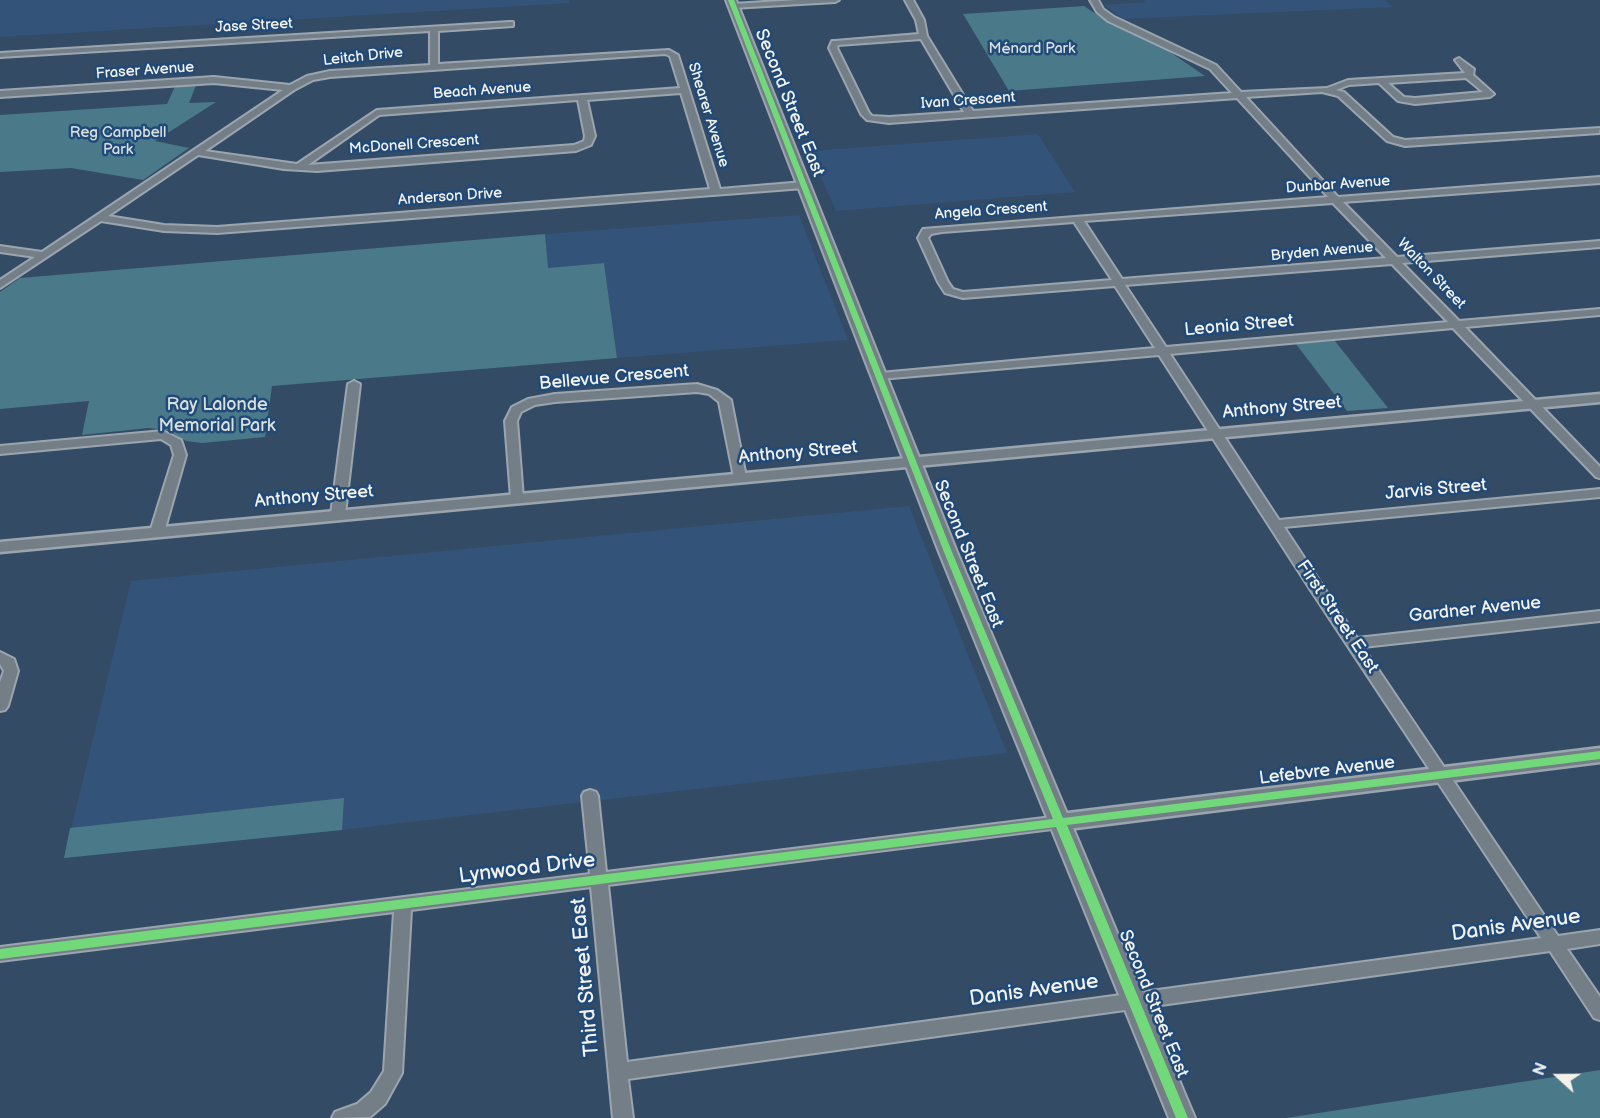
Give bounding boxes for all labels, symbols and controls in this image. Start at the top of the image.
street label: Jase Street [215,15,293,37]
street label: Second Street East [749,26,829,180]
park label: Ménard Park [989,40,1075,58]
street label: Leitch Drive [322,44,404,70]
street label: Fraser Avenue [95,59,195,83]
street label: Shearer Avenue [684,60,732,170]
street label: Beach Avenue [432,79,532,103]
street label: Ivan Crescent [920,89,1016,113]
park label: Reg Campbell Park [70,124,166,159]
street label: McDonell Crescent [348,131,480,159]
street label: Dunbar Avenue [1285,172,1391,198]
street label: Anderson Drive [397,184,503,210]
street label: Angela Crescent [934,198,1048,224]
street label: Walton Street [1393,235,1469,313]
street label: Bryden Avenue [1270,239,1374,265]
street label: Leonia Street [1183,310,1295,342]
street label: Bellevue Crescent [538,361,690,395]
street label: Anthony Street [1222,392,1342,424]
park label: Ray Lalonde Memorial Park [158,394,276,436]
street label: Anthony Street [738,437,858,469]
street label: Jarvis Street [1384,475,1488,505]
street label: Second Street East [928,477,1008,631]
street label: Anthony Street [254,481,374,513]
street label: First Street East [1291,556,1383,678]
street label: Gardner Avenue [1408,592,1542,628]
street label: Lefebvre Avenue [1258,752,1396,790]
street label: Lynwood Drive [457,848,597,890]
street label: Third Street East [567,897,605,1057]
street label: Danis Avenue [1450,904,1582,948]
street label: Second Street East [1113,927,1193,1081]
street label: Danis Avenue [968,969,1100,1013]
north arrow [1528,1046,1588,1106]
text: N [1530,1060,1552,1078]

